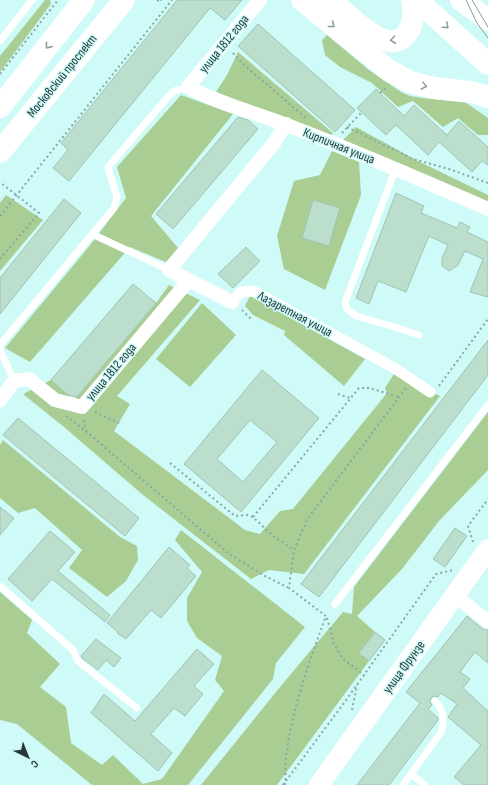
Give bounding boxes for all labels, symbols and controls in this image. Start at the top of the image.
street label: улица 1812 года [196,12,252,76]
one-way arrow [328,20,335,27]
one-way arrow [441,21,449,29]
street label: Московский проспект [24,31,100,121]
one-way arrow [389,35,396,44]
one-way arrow [46,42,53,49]
one-way arrow [420,81,427,89]
street label: Кирпичная улица [301,124,377,168]
street label: Лазаретная улица [254,287,335,340]
street label: улица 1812 года [82,340,140,404]
street label: улица Фрунзе [380,637,428,697]
north arrow [8,737,48,777]
text: С [28,757,41,771]

